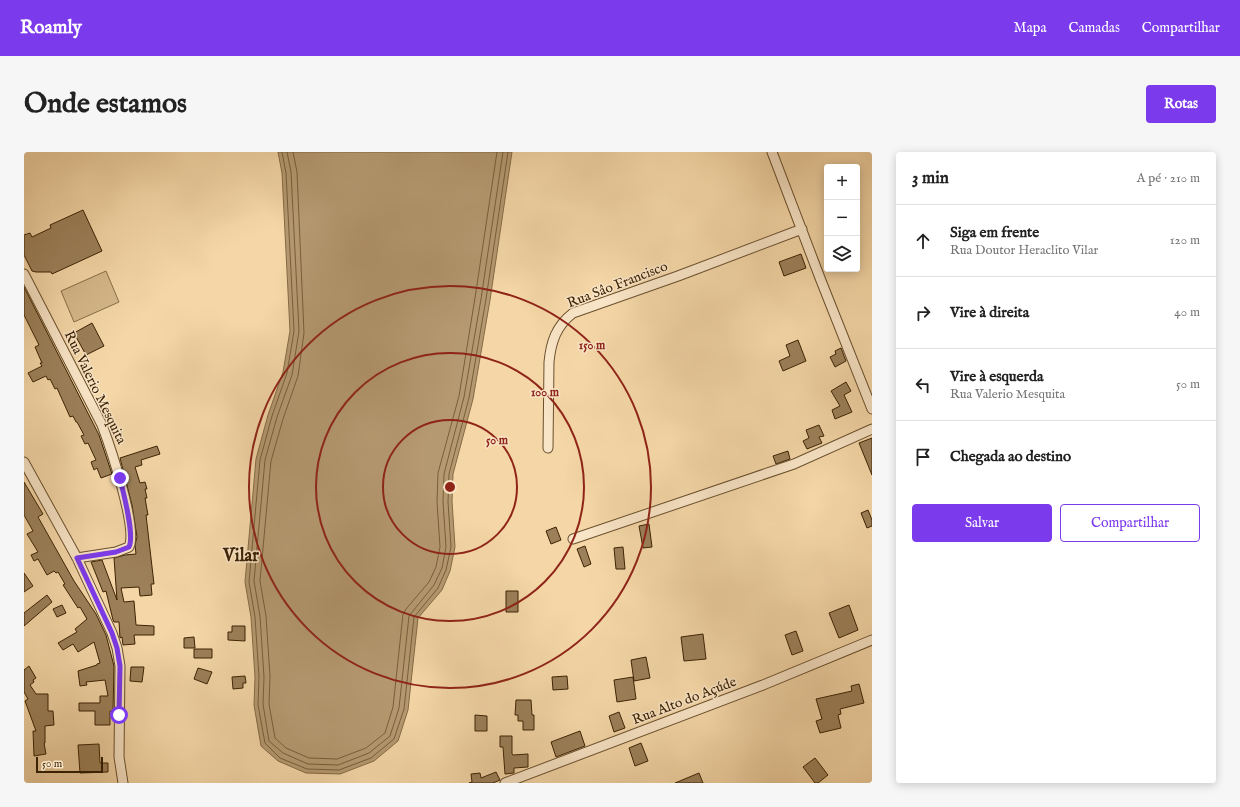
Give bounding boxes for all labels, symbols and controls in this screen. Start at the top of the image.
text: Roamly [20,16,82,40]
text: Mapa [1014,19,1046,37]
text: Camadas [1068,19,1120,37]
text: Compartilhar [1142,19,1220,37]
button: Rotas [1146,85,1216,123]
text: Onde estamos [24,87,187,122]
map controls [824,164,860,272]
button: + [824,164,860,200]
text: 3 min [912,168,949,189]
text: A pé · 210 m [1137,170,1200,187]
button: − [824,200,860,236]
text: Siga em frente [950,223,1039,242]
icon: ahead [912,230,934,252]
text: 120 m [1170,232,1200,249]
button: layers [824,236,860,272]
text: Rua Doutor Heraclito Vilar [950,242,1098,259]
street label: Rua Sâo Francisco [564,257,671,312]
icon: right [912,302,934,324]
text: Vire à direita [950,303,1029,322]
text: 40 m [1174,304,1200,321]
street label: Rua Valerio Mesquita [60,328,131,448]
text: 150 m [579,338,606,353]
text: Vire à esquerda [950,367,1043,386]
icon: left [912,374,934,396]
text: 50 m [1176,376,1200,393]
text: 100 m [531,385,560,400]
text: Rua Valerio Mesquita [950,386,1065,403]
text: 50 m [486,433,509,448]
icon: arrive [912,446,934,468]
text: Chegada ao destino [950,447,1071,466]
route end [111,469,129,487]
centre of rings [443,480,457,494]
button: Salvar [912,504,1052,542]
button: Compartilhar [1060,504,1200,542]
district label: Vilar [222,545,259,568]
street label: Rua Alto do Açúde [630,673,740,729]
route start [110,706,128,724]
scale bar [36,755,103,774]
text: 50 m [42,757,62,771]

